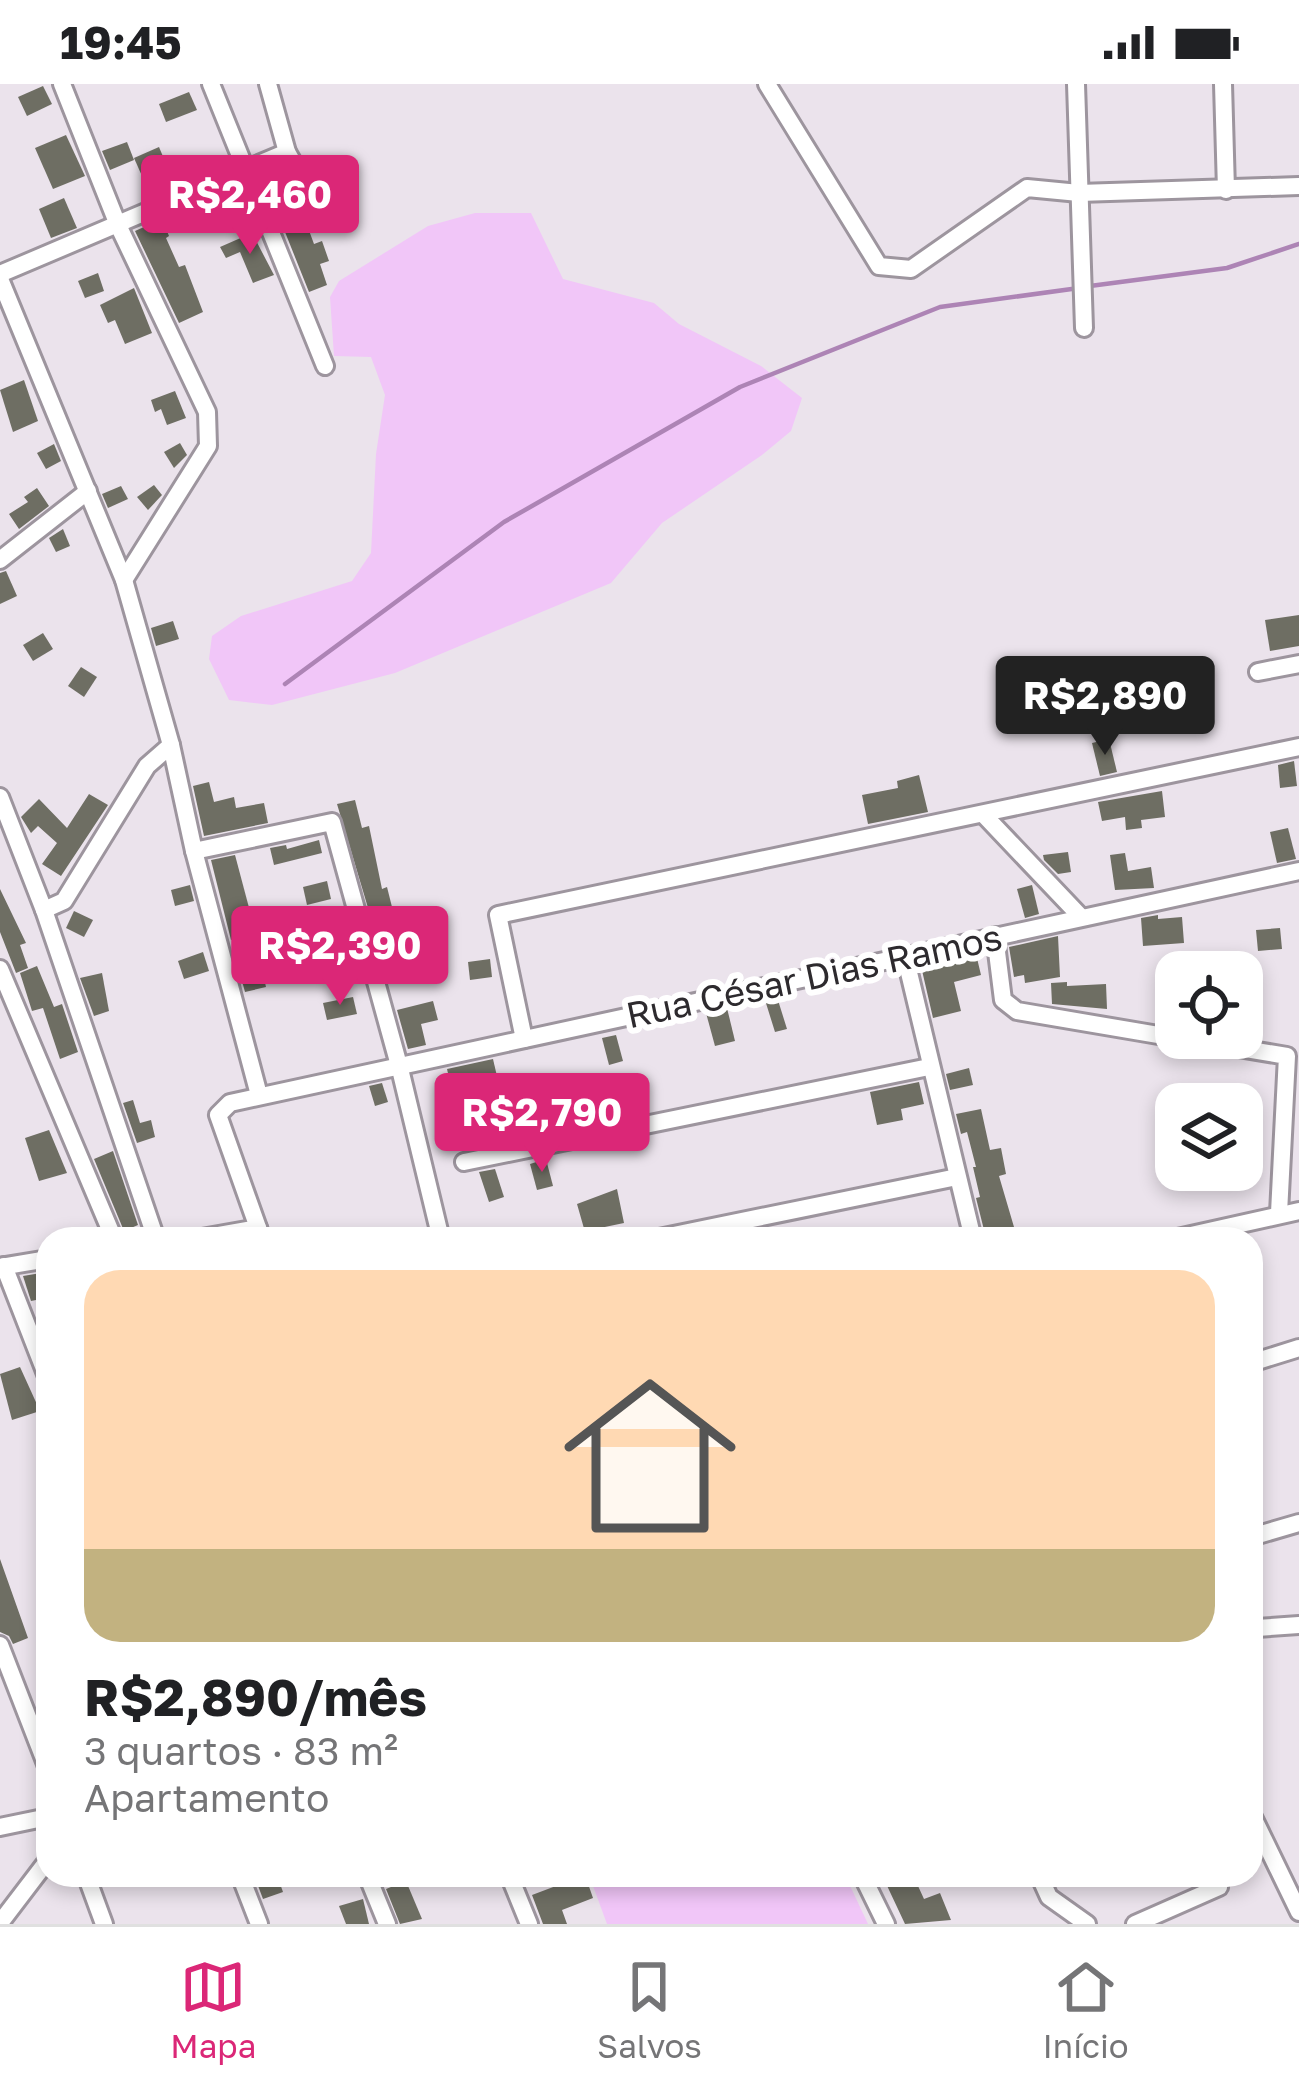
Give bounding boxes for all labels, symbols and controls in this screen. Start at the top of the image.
text: 19:45 [60,15,182,69]
pin: R$2,460 [139,155,361,257]
text: R$2,460 [168,170,332,217]
pin: R$2,890 [994,656,1216,758]
text: R$2,890 [1023,671,1187,718]
pin: R$2,390 [229,906,451,1008]
street label: Rua César Dias Ramos [622,915,1006,1036]
text: R$2,390 [258,921,422,968]
map controls [1155,951,1263,1191]
button: locate [1155,951,1263,1059]
pin: R$2,790 [431,1073,653,1175]
button: layers [1155,1083,1263,1191]
text: R$2,790 [462,1088,622,1135]
icon: home [542,1348,758,1564]
text: R$2,890/mês [84,1666,427,1727]
text: 3 quartos · 83 m² [84,1727,398,1774]
text: Apartamento [84,1774,330,1821]
tab: Mapa [170,1954,256,2065]
tab: Salvos [597,1954,702,2065]
tab: Início [1043,1954,1129,2065]

